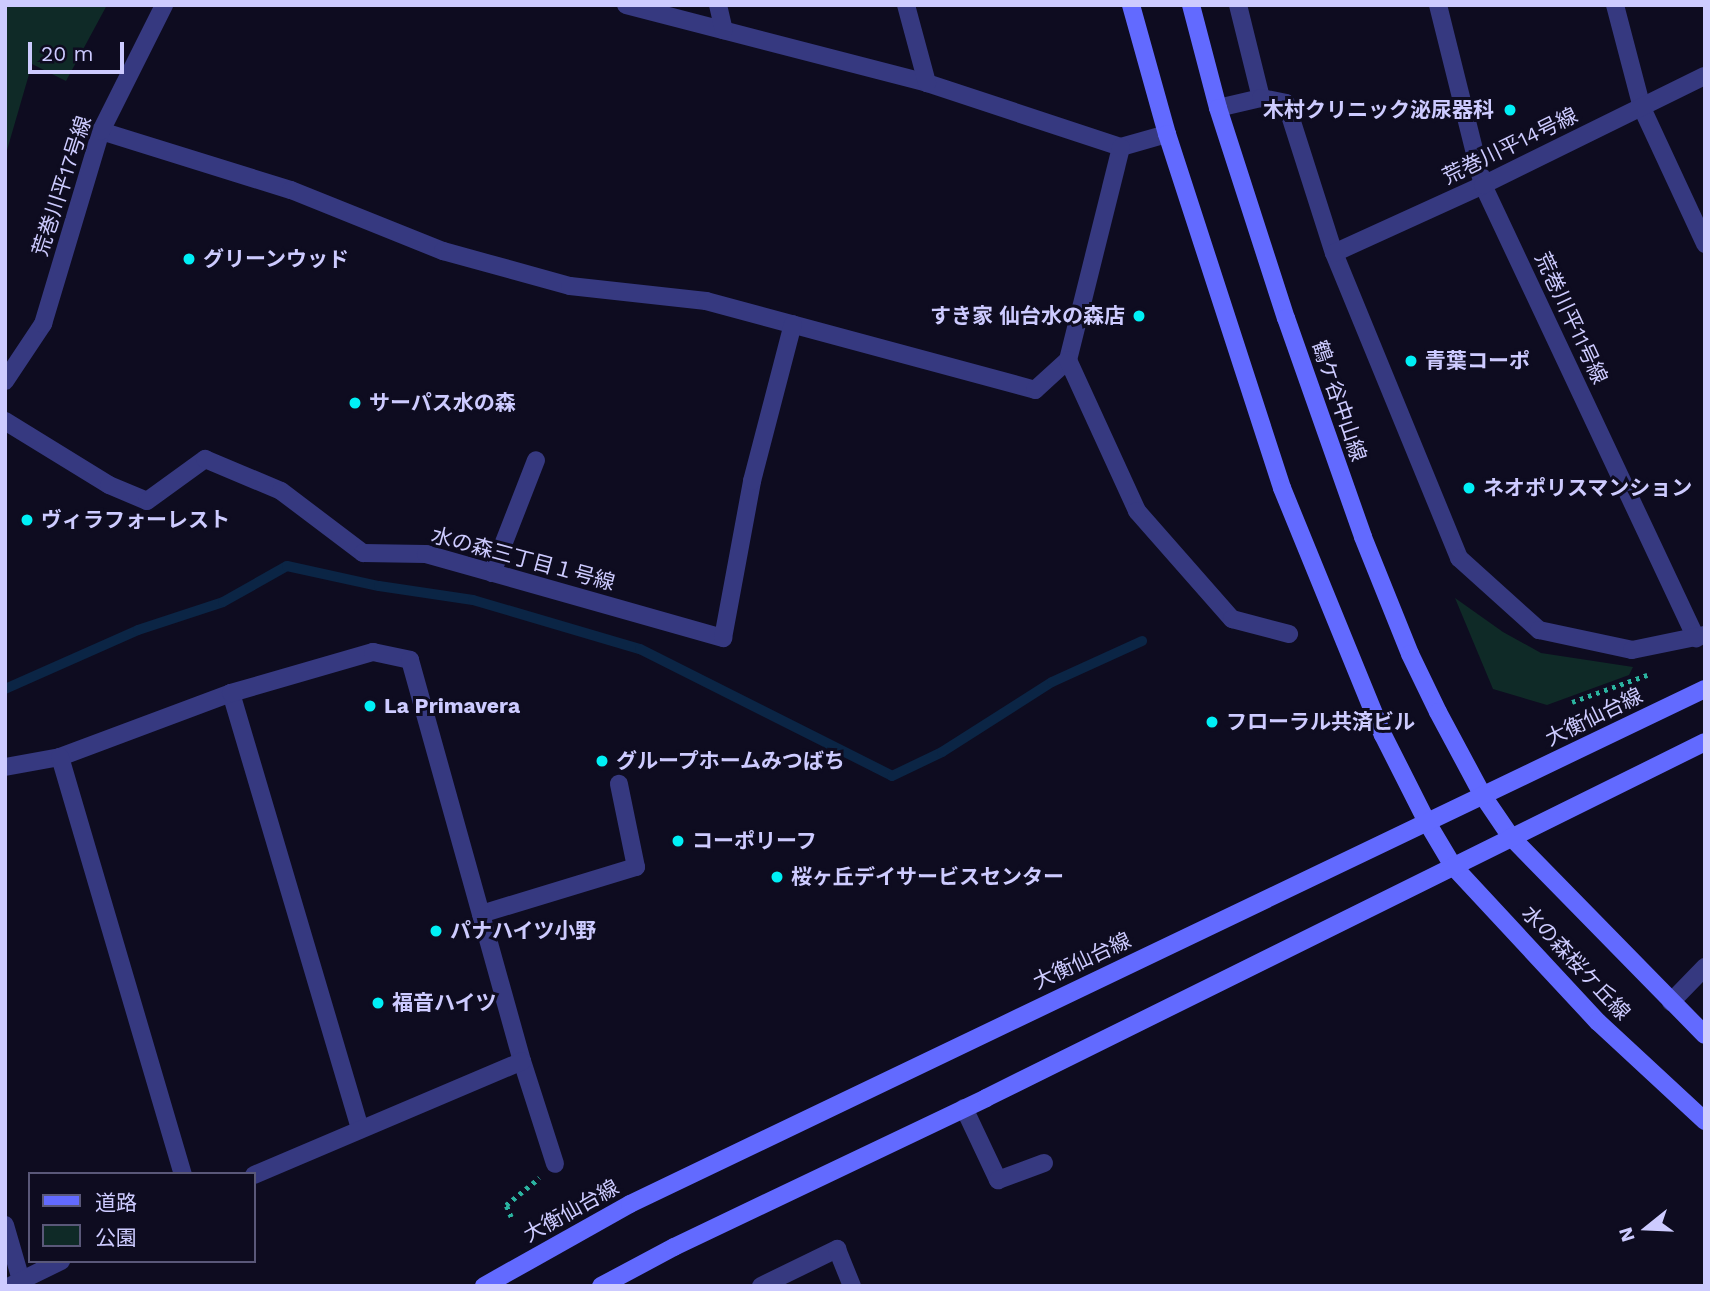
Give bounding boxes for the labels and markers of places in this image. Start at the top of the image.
place label: 木村クリニック泌尿器科 [1263,97,1494,123]
marker: 木村クリニック泌尿器科 [1500,100,1520,120]
place label: グリーンウッド [203,246,350,272]
marker: グリーンウッド [181,251,197,267]
place label: すき家 仙台水の森店 [930,303,1125,329]
marker: すき家 仙台水の森店 [1131,308,1147,324]
place label: 青葉コーポ [1425,348,1530,374]
marker: 青葉コーポ [1403,353,1419,369]
place label: サーパス水の森 [369,390,516,416]
marker: サーパス水の森 [347,395,363,411]
place label: ネオポリスマンション [1483,475,1693,501]
marker: ネオポリスマンション [1461,480,1477,496]
place label: ヴィラフォーレスト [41,507,230,533]
marker: ヴィラフォーレスト [19,512,35,528]
place label: La Primavera [384,693,520,719]
marker: La Primavera [362,698,378,714]
place label: フローラル共済ビル [1226,709,1415,735]
marker: フローラル共済ビル [1204,714,1220,730]
place label: グループホームみつばち [616,748,847,774]
marker: グループホームみつばち [594,753,610,769]
place label: コーポリーフ [692,828,818,854]
marker: コーポリーフ [670,833,686,849]
place label: 桜ヶ丘デイサービスセンター [791,864,1064,890]
marker: 桜ヶ丘デイサービスセンター [769,869,785,885]
place label: パナハイツ小野 [450,918,597,944]
marker: パナハイツ小野 [428,923,444,939]
place label: 福音ハイツ [392,990,497,1016]
marker: 福音ハイツ [370,995,386,1011]

